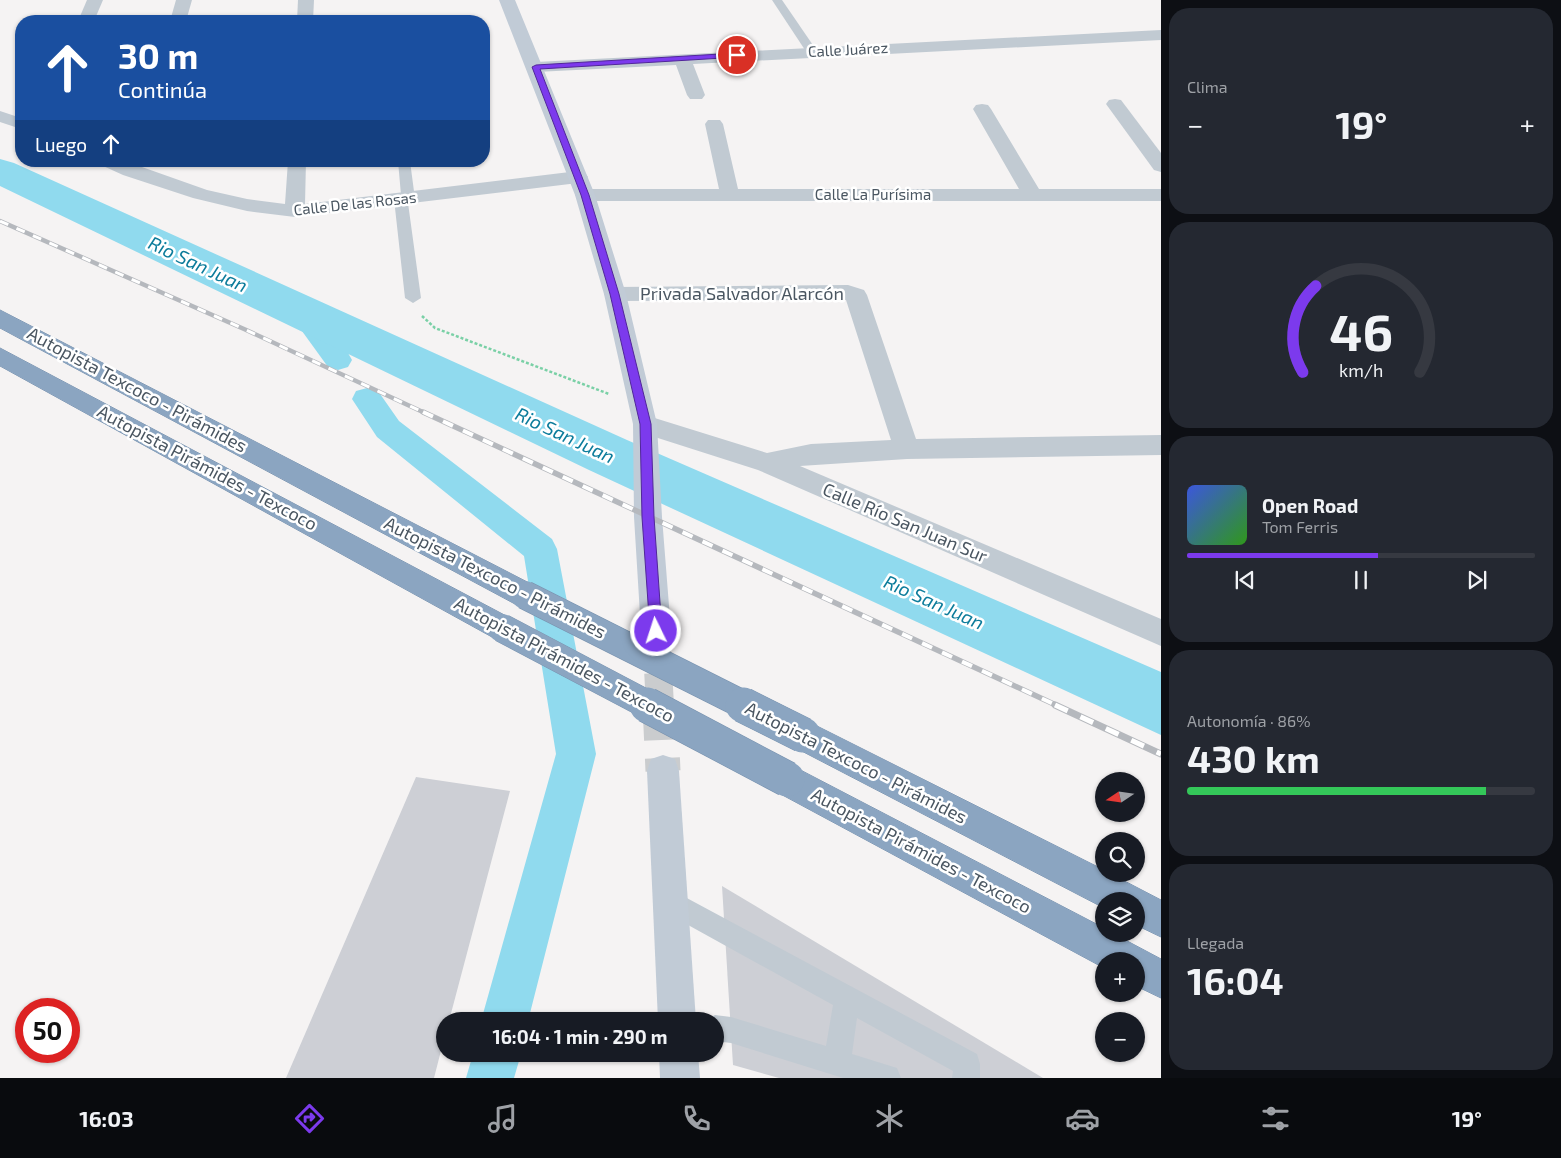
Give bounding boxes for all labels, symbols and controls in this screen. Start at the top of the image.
text: 30 m [118,34,198,76]
pin [716,34,758,76]
icon: ahead [35,35,100,100]
street label: Calle Juárez [807,38,888,60]
icon: arrive [723,41,751,69]
text: Continúa [118,76,207,102]
text: Clima [1187,77,1228,96]
text: 19° [1336,101,1387,147]
text: − [1187,107,1203,141]
text: + [1520,107,1535,141]
icon: ahead [97,130,125,158]
text: Luego [35,133,87,156]
street label: Calle La Purísima [815,185,931,203]
street label: Calle De las Rosas [293,188,417,218]
water label: Rio San Juan [145,231,251,297]
street label: Privada Salvador Alarcón [640,282,844,304]
text: 46 [1329,299,1393,361]
street label: Autopista Texcoco - Pirámides [24,322,251,457]
text: km/h [1339,359,1383,381]
street label: Autopista Pirámides - Texcoco [94,400,321,535]
water label: Rio San Juan [512,402,618,468]
street label: Calle Río San Juan Sur [820,477,991,567]
text: Open Road [1262,494,1358,517]
street label: Autopista Texcoco - Pirámides [381,512,610,643]
text: Tom Ferris [1262,517,1338,536]
icon: previous [1231,566,1259,594]
icon: pause [1347,566,1375,594]
icon: next [1463,566,1491,594]
water label: Rio San Juan [881,569,988,634]
street label: Autopista Pirámides - Texcoco [451,592,678,727]
position arrow [629,604,681,656]
street label: Autopista Texcoco - Pirámides [742,697,971,828]
text: Autonomía · 86% [1187,711,1311,730]
text: 430 km [1187,735,1320,781]
north arrow [1095,772,1145,822]
map controls [1095,772,1145,1062]
street label: Autopista Pirámides - Texcoco [808,783,1035,918]
button: search [1095,832,1145,882]
button: layers [1095,892,1145,942]
text: Llegada [1187,933,1244,952]
button: + [1095,952,1145,1002]
text: 16:04 [1187,957,1284,1003]
speed limit sign: 50 [15,998,80,1063]
button: − [1095,1012,1145,1062]
text: 16:04 · 1 min · 290 m [492,1025,668,1048]
icon: directions [292,1101,327,1136]
icon: music [485,1101,520,1136]
icon: phone [679,1101,714,1136]
icon: climate [872,1101,907,1136]
icon: car [1065,1101,1100,1136]
icon: filters [1258,1101,1293,1136]
text: 16:03 [79,1105,134,1131]
text: 19° [1452,1105,1482,1131]

